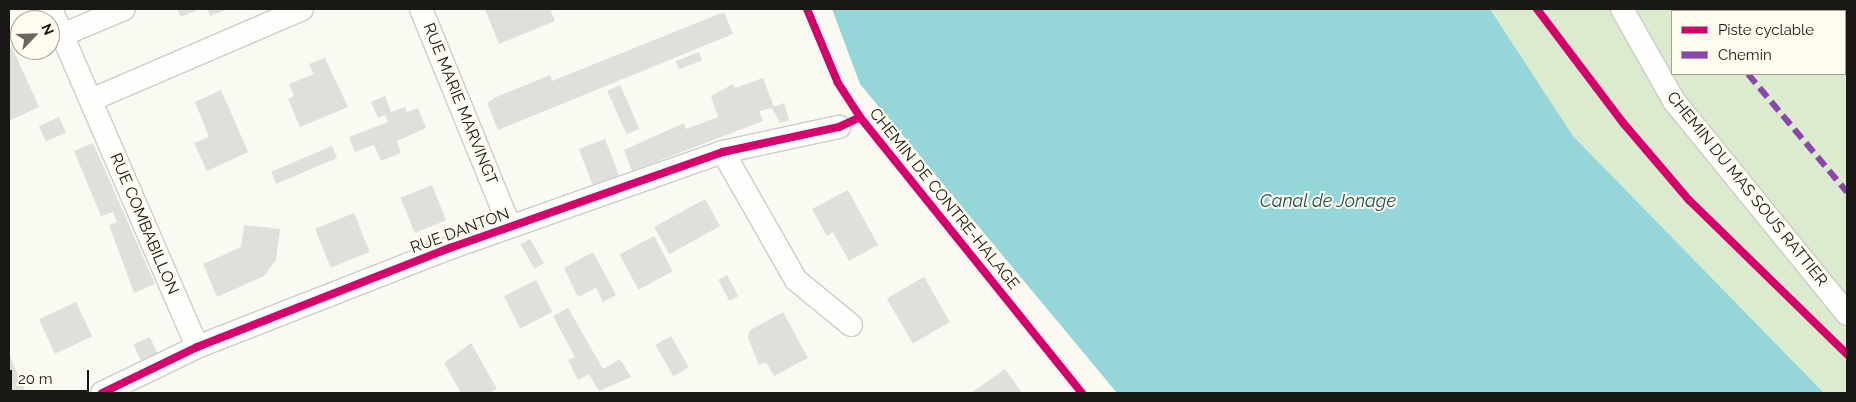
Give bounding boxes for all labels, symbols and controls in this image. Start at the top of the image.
north arrow [10,10,60,60]
legend [1671,10,1846,75]
street label: RUE MARIE MARVINGT [419,20,501,188]
text: N [38,21,57,37]
text: Piste cyclable [1718,21,1814,39]
text: Chemin [1718,46,1772,64]
street label: CHEMIN DU MAS SOUS RATTIER [1663,88,1831,290]
street label: CHEMIN DE CONTRE-HALAGE [865,105,1023,293]
street label: RUE COMBABILLON [106,150,182,298]
water label: Canal de Jonage [1259,190,1397,212]
street label: RUE DANTON [408,204,512,258]
scale bar [12,360,91,392]
text: 20 m [18,370,53,388]

